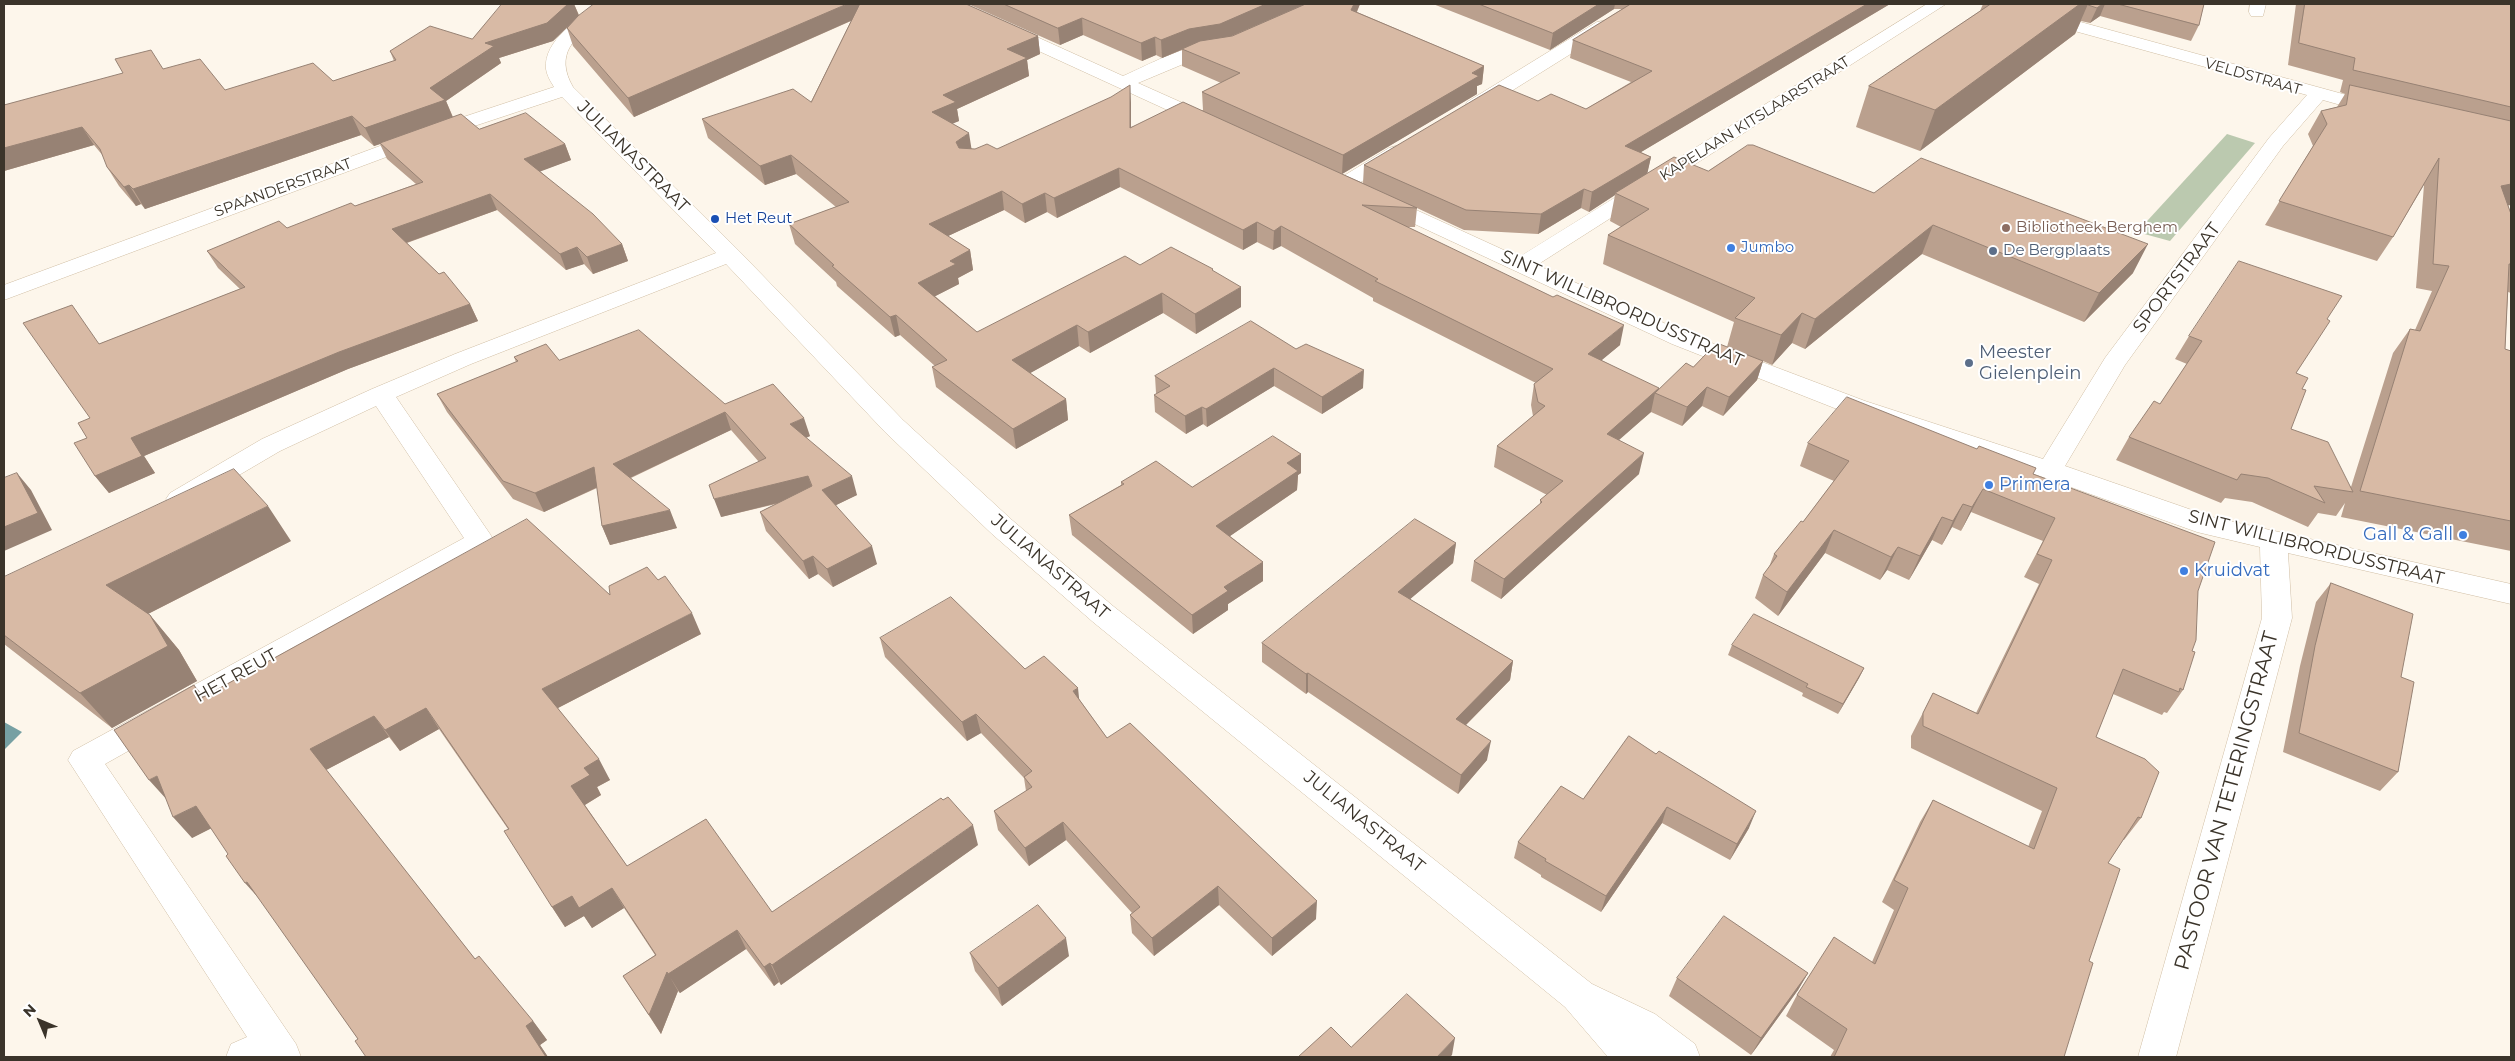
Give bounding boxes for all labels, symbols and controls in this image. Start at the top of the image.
street label: KAPELAAN KITSLAARSTRAAT [1657,53,1853,185]
street label: VELDSTRAAT [2203,55,2303,99]
street label: JULIANASTRAAT [572,96,694,218]
street label: SPAANDERSTRAAT [212,155,354,221]
place label: Het Reut [725,210,792,228]
marker: Het Reut [709,213,721,225]
place label: Bibliotheek Berghem [2016,219,2178,237]
street label: SPORTSTRAAT [2129,219,2225,337]
marker: Bibliotheek Berghem [2000,222,2012,234]
place label: Jumbo [1741,239,1794,257]
marker: Jumbo [1725,242,1737,254]
place label: De Bergplaats [2003,242,2110,260]
marker: De Bergplaats [1987,245,1999,257]
street label: SINT WILLIBRORDUSSTRAAT [1498,246,1746,372]
place label: Meester Gielenplein [1979,342,2081,384]
marker: Meester Gielenplein [1963,357,1975,369]
place label: Primera [1999,474,2071,496]
marker: Primera [1983,479,1995,491]
street label: SINT WILLIBRORDUSSTRAAT [2186,506,2446,590]
street label: JULIANASTRAAT [986,510,1114,624]
place label: Gall & Gall [2363,524,2453,546]
marker: Gall & Gall [2457,529,2469,541]
place label: Kruidvat [2194,560,2270,582]
marker: Kruidvat [2178,565,2190,577]
street label: PASTOOR VAN TETERINGSTRAAT [2170,629,2284,973]
street label: HET REUT [191,644,281,708]
street label: JULIANASTRAAT [1299,767,1429,877]
north arrow [15,996,65,1046]
text: N [19,1000,40,1021]

